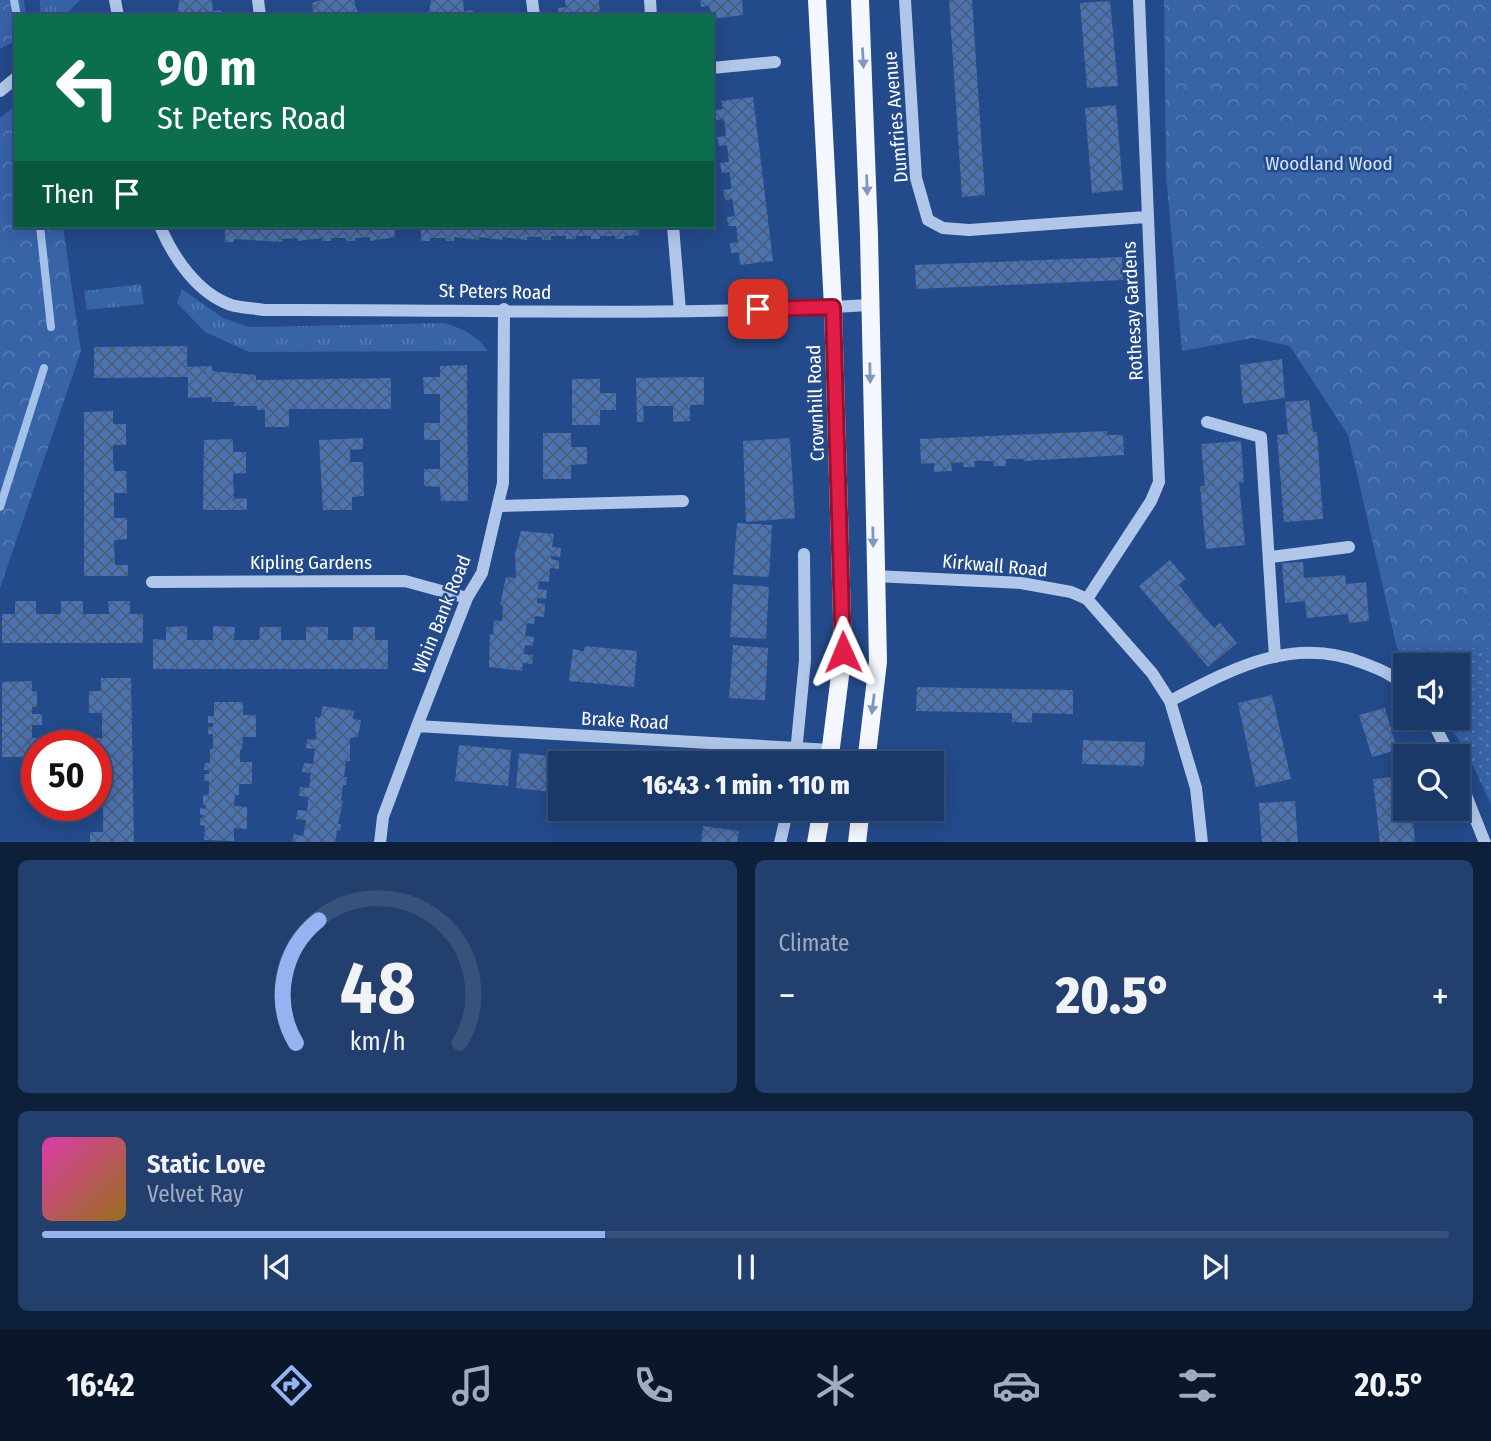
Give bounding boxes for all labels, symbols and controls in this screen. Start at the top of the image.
text: 90 m [157,39,257,98]
icon: left [42,42,133,133]
one-way arrow [858,47,869,69]
street label: Dumfries Avenue [878,50,913,184]
text: St Peters Road [157,99,346,137]
park label: Woodland Wood [1265,152,1393,175]
one-way arrow [862,174,873,196]
icon: arrive [108,175,146,213]
text: Then [42,179,94,210]
street label: Rothesay Gardens [1117,241,1148,381]
street label: St Peters Road [439,279,551,304]
pin [728,279,788,339]
icon: arrive [739,290,777,328]
street label: Crownhill Road [802,344,829,462]
one-way arrow [864,362,876,384]
one-way arrow [868,526,879,548]
street label: Kirkwall Road [941,549,1049,582]
street label: Kipling Gardens [250,551,372,574]
street label: Whin Bank Road [407,551,476,677]
position arrow [806,615,880,689]
map controls [1393,653,1470,821]
button: sound [1393,653,1470,730]
one-way arrow [867,693,878,715]
street label: Brake Road [581,707,669,734]
speed limit sign: 50 [21,730,112,821]
button: search [1393,744,1470,821]
text: 16:43 · 1 min · 110 m [642,770,850,801]
text: Climate [779,929,849,957]
text: 48 [339,945,415,1032]
text: 20.5° [1056,964,1171,1027]
text: − [779,973,796,1019]
text: + [1432,973,1449,1019]
text: km/h [349,1026,405,1056]
text: Static Love [147,1149,265,1180]
text: Velvet Ray [147,1180,243,1208]
icon: previous [258,1248,296,1286]
icon: pause [727,1248,765,1286]
icon: next [1196,1248,1234,1286]
icon: directions [267,1361,316,1410]
icon: music [448,1361,497,1410]
icon: phone [629,1361,678,1410]
icon: climate [811,1361,860,1410]
icon: car [992,1361,1041,1410]
icon: filters [1173,1361,1222,1410]
text: 16:42 [66,1366,135,1404]
text: 20.5° [1354,1366,1425,1404]

